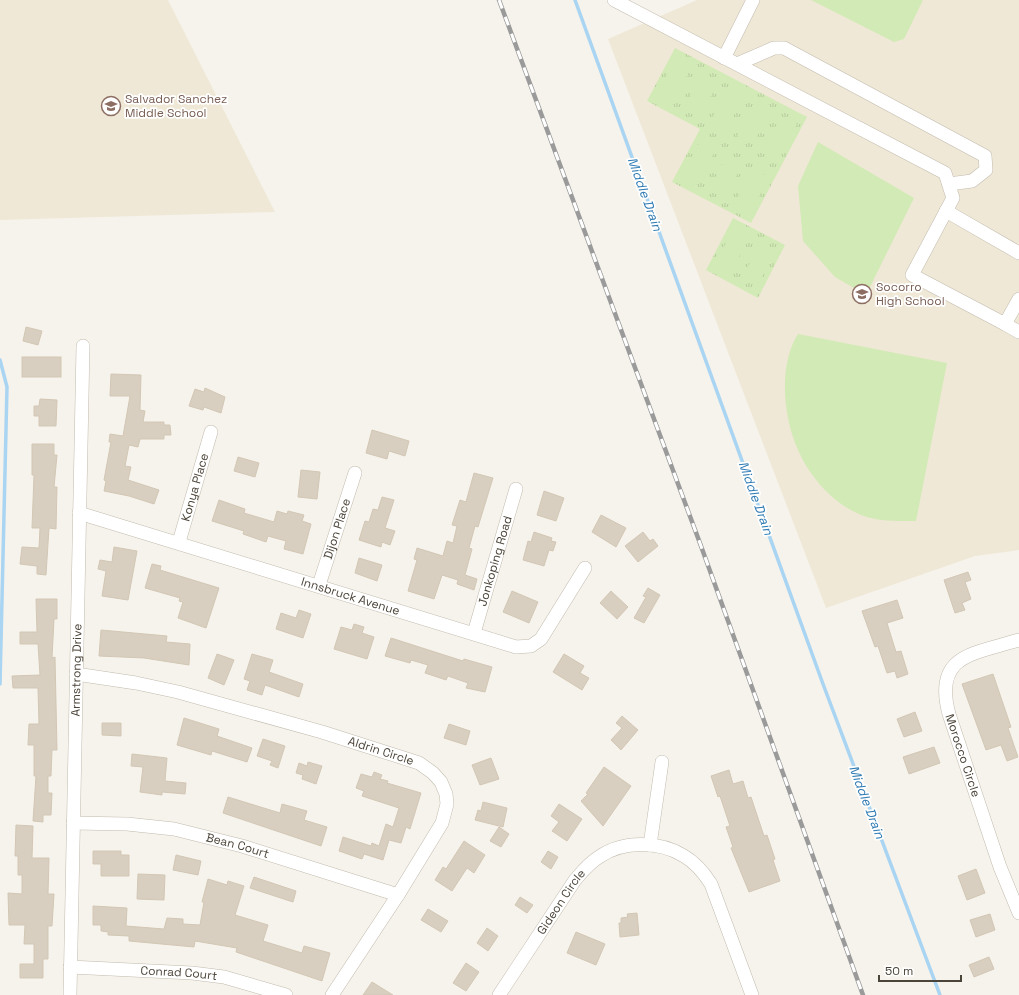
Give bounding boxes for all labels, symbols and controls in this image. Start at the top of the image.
place label: Salvador Sanchez Middle School [125,91,227,121]
school or university icon: Salvador Sanchez Middle School [100,95,122,117]
water label: Middle Drain [624,155,667,234]
place label: Socorro High School [876,279,945,309]
school or university icon: Socorro High School [851,283,873,305]
street label: Konya Place [177,451,212,523]
water label: Middle Drain [735,459,778,538]
street label: Dijon Place [320,496,354,561]
street label: Jonkoping Road [474,514,516,608]
street label: Innsbruck Avenue [299,574,402,619]
street label: Armstrong Drive [68,623,85,717]
street label: Morocco Circle [942,712,984,799]
street label: Aldrin Circle [346,733,416,769]
water label: Middle Drain [845,763,889,842]
street label: Bean Court [204,829,271,862]
street label: Gideon Circle [533,866,589,938]
scale bar [879,957,961,983]
street label: Conrad Court [140,962,218,984]
text: 50 m [885,963,913,979]

